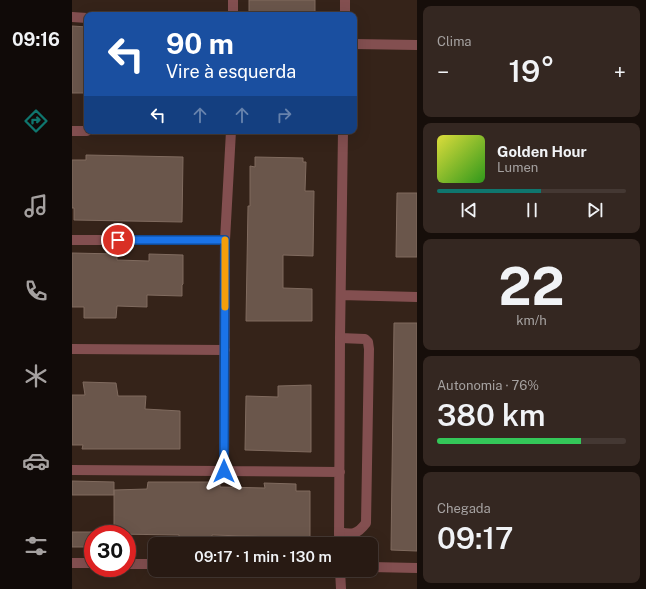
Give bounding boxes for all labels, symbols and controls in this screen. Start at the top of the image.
text: 90 m [166,27,234,60]
icon: left [100,28,152,80]
text: 09:16 [12,29,60,50]
text: Clima [437,34,472,49]
text: 19° [509,53,554,89]
text: − [437,59,449,85]
text: + [614,59,626,85]
text: Vire à esquerda [166,61,296,82]
icon: left [147,104,169,126]
icon: ahead [189,104,211,126]
icon: ahead [231,104,253,126]
icon: right [273,104,295,126]
icon: directions [22,107,50,135]
text: Golden Hour [497,143,587,160]
text: Lumen [497,160,538,175]
icon: music [22,192,50,220]
icon: previous [458,199,480,221]
icon: pause [521,199,543,221]
icon: next [584,199,606,221]
pin [101,223,135,257]
icon: arrive [107,229,129,251]
text: 22 [498,256,565,317]
icon: phone [22,277,50,305]
text: km/h [516,313,547,328]
icon: climate [22,362,50,390]
text: Autonomia · 76% [437,378,539,393]
text: 380 km [437,397,546,433]
icon: car [22,447,50,475]
position arrow [203,450,245,492]
text: Chegada [437,501,491,516]
text: 09:17 [437,520,514,556]
speed limit sign: 30 [84,525,136,577]
icon: filters [22,532,50,560]
text: 09:17 · 1 min · 130 m [194,548,332,565]

